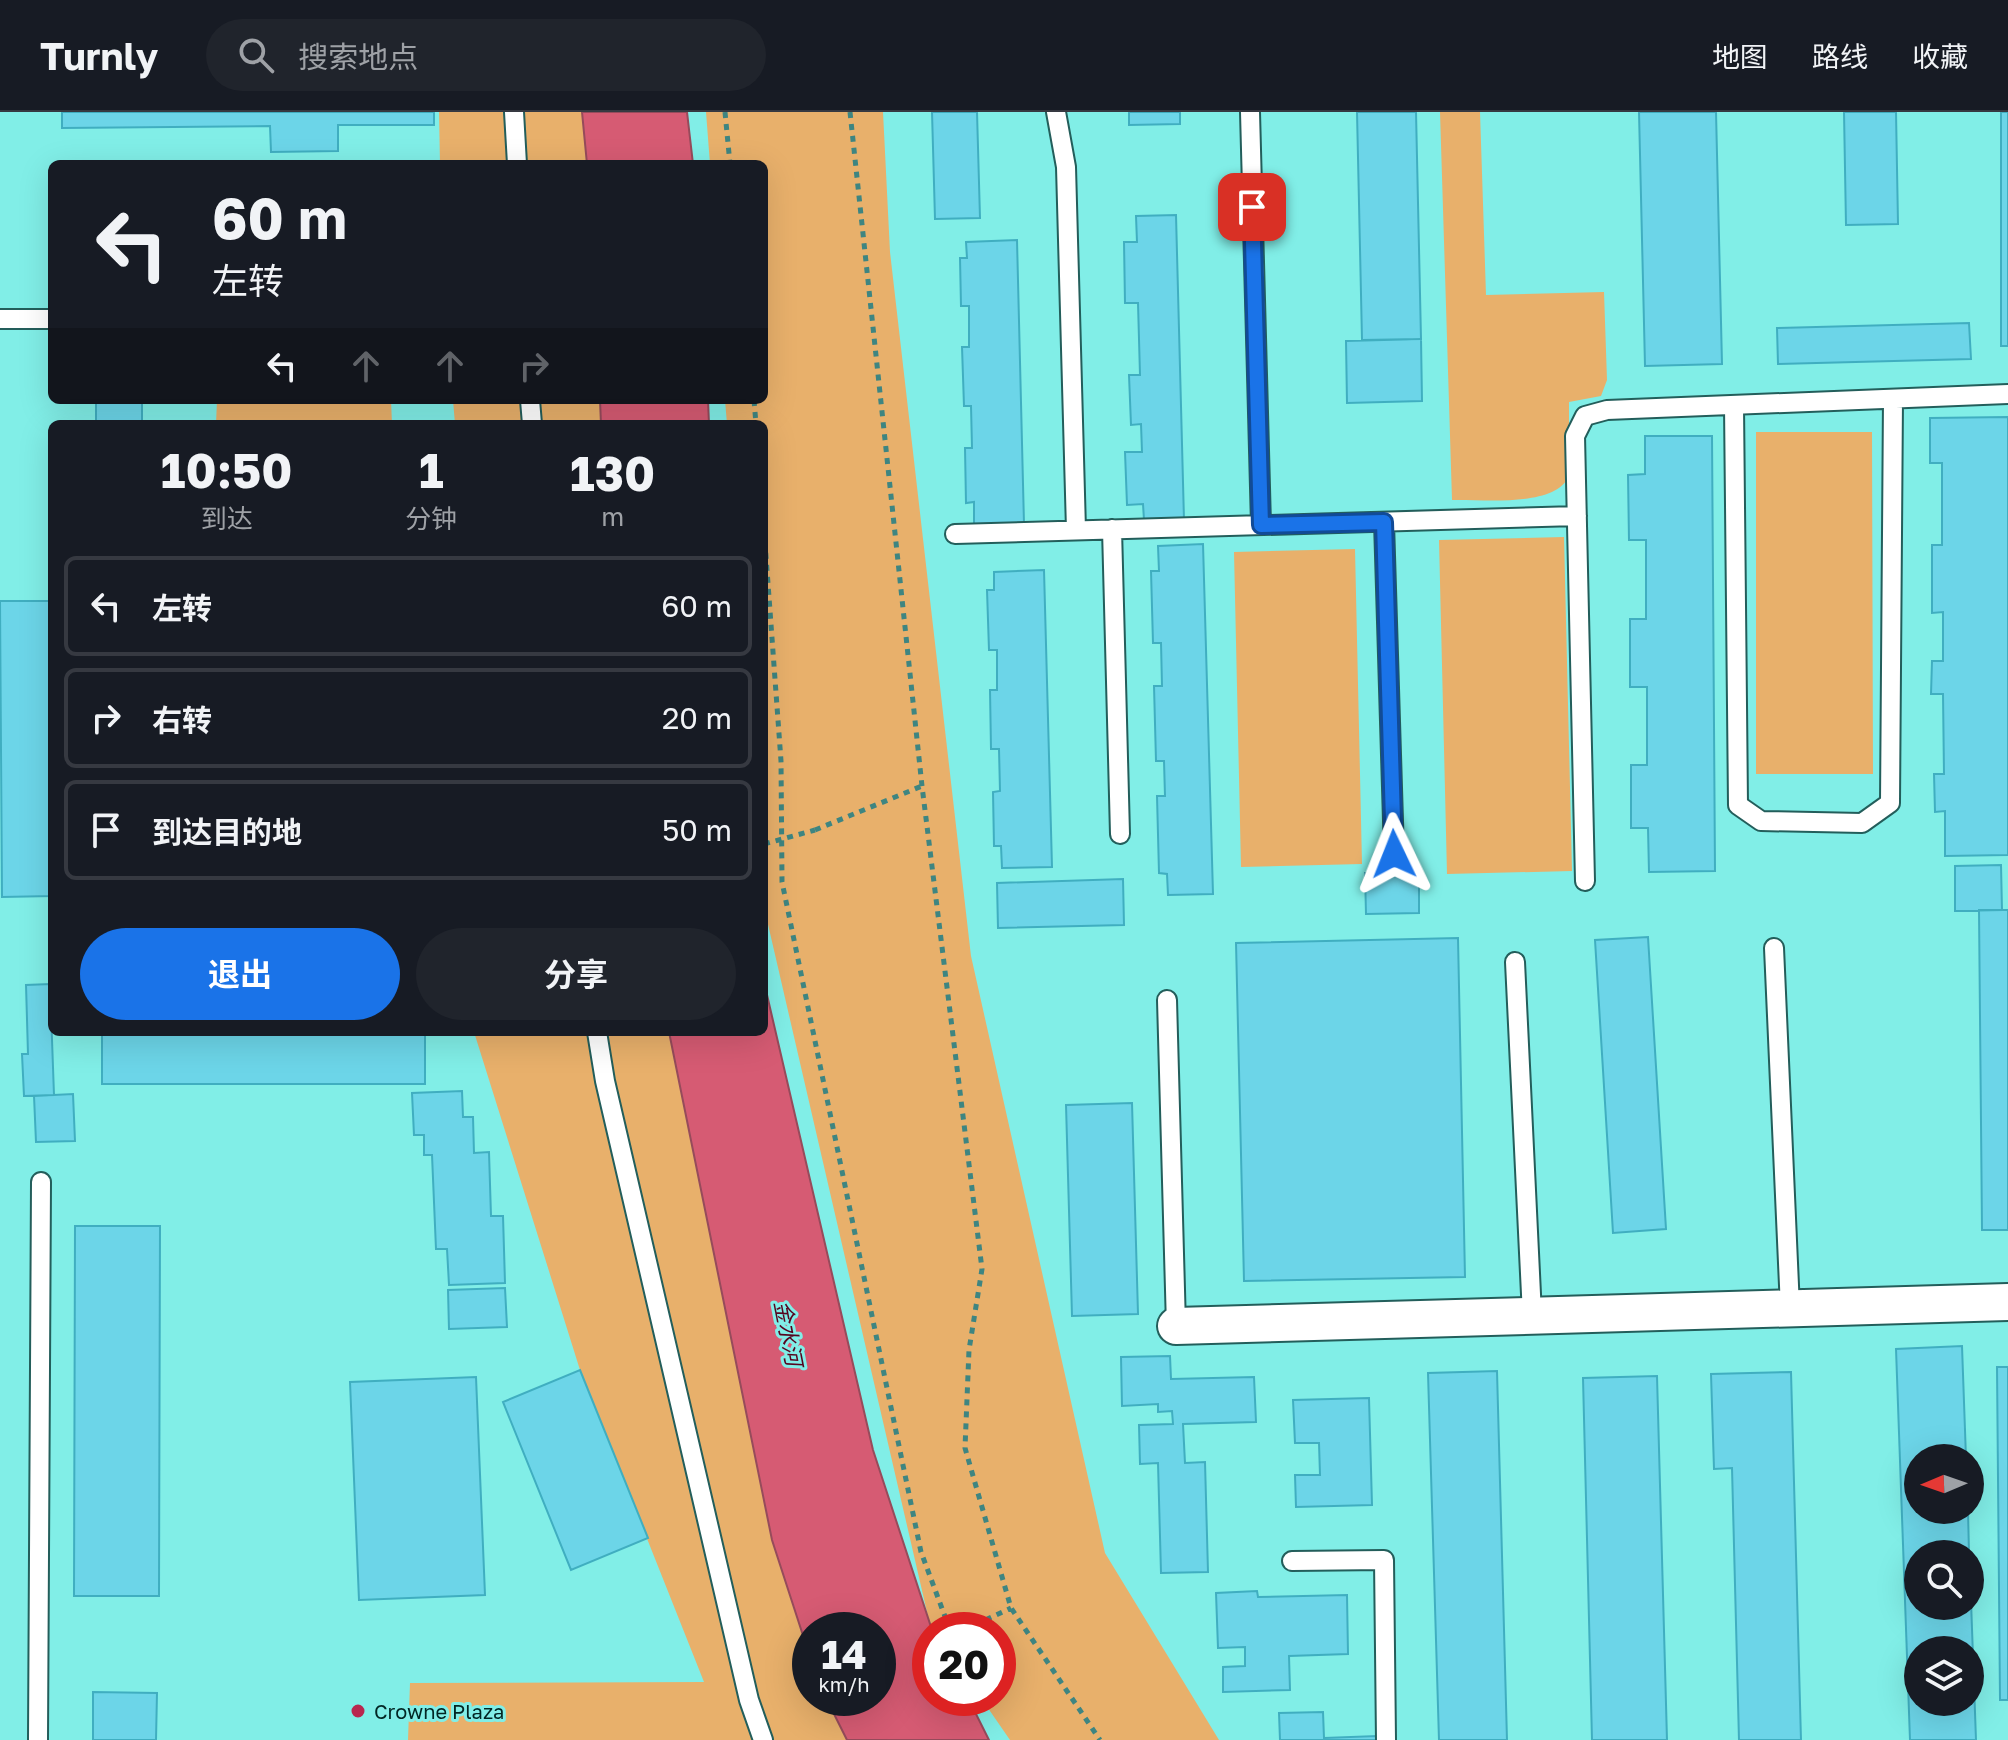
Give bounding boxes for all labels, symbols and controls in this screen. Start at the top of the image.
search box [206,19,766,91]
text: Turnly [40,33,158,78]
icon: search [234,33,278,77]
text: 搜索地点 [298,39,418,75]
text: 地图 [1712,40,1768,73]
text: 路线 [1812,40,1868,73]
text: 收藏 [1912,40,1968,73]
pin [1218,173,1286,241]
text: 60 m [212,184,347,251]
icon: arrive [1230,185,1274,229]
icon: left [80,192,184,296]
text: 左转 [212,259,284,302]
icon: left [260,344,304,388]
icon: ahead [344,344,388,388]
icon: ahead [428,344,472,388]
icon: right [512,344,556,388]
text: 10:50 [161,441,293,499]
text: 1 [419,441,444,499]
text: 130 [570,444,655,502]
text: m [601,501,624,532]
text: 到达 [201,503,253,534]
text: 分钟 [405,503,457,534]
icon: left [84,584,128,628]
text: 60 m [661,588,732,624]
text: 左转 [152,590,212,626]
icon: right [84,696,128,740]
text: 20 m [662,700,732,736]
text: 右转 [152,702,212,738]
icon: arrive [84,808,128,852]
text: 50 m [662,812,732,848]
position arrow [1352,812,1436,896]
text: 到达目的地 [152,814,302,850]
button: 退出 [80,928,400,1020]
button: 分享 [416,928,736,1020]
water label: 金水河 [769,1298,809,1372]
north arrow [1904,1444,1984,1524]
map controls [1904,1444,1984,1716]
button: search [1904,1540,1984,1620]
speed limit sign: 20 [912,1612,1016,1716]
text: 14 [821,1630,867,1678]
button: layers [1904,1636,1984,1716]
text: km/h [819,1672,869,1696]
place label: Crowne Plaza [374,1699,504,1723]
marker: Crowne Plaza [349,1702,367,1720]

